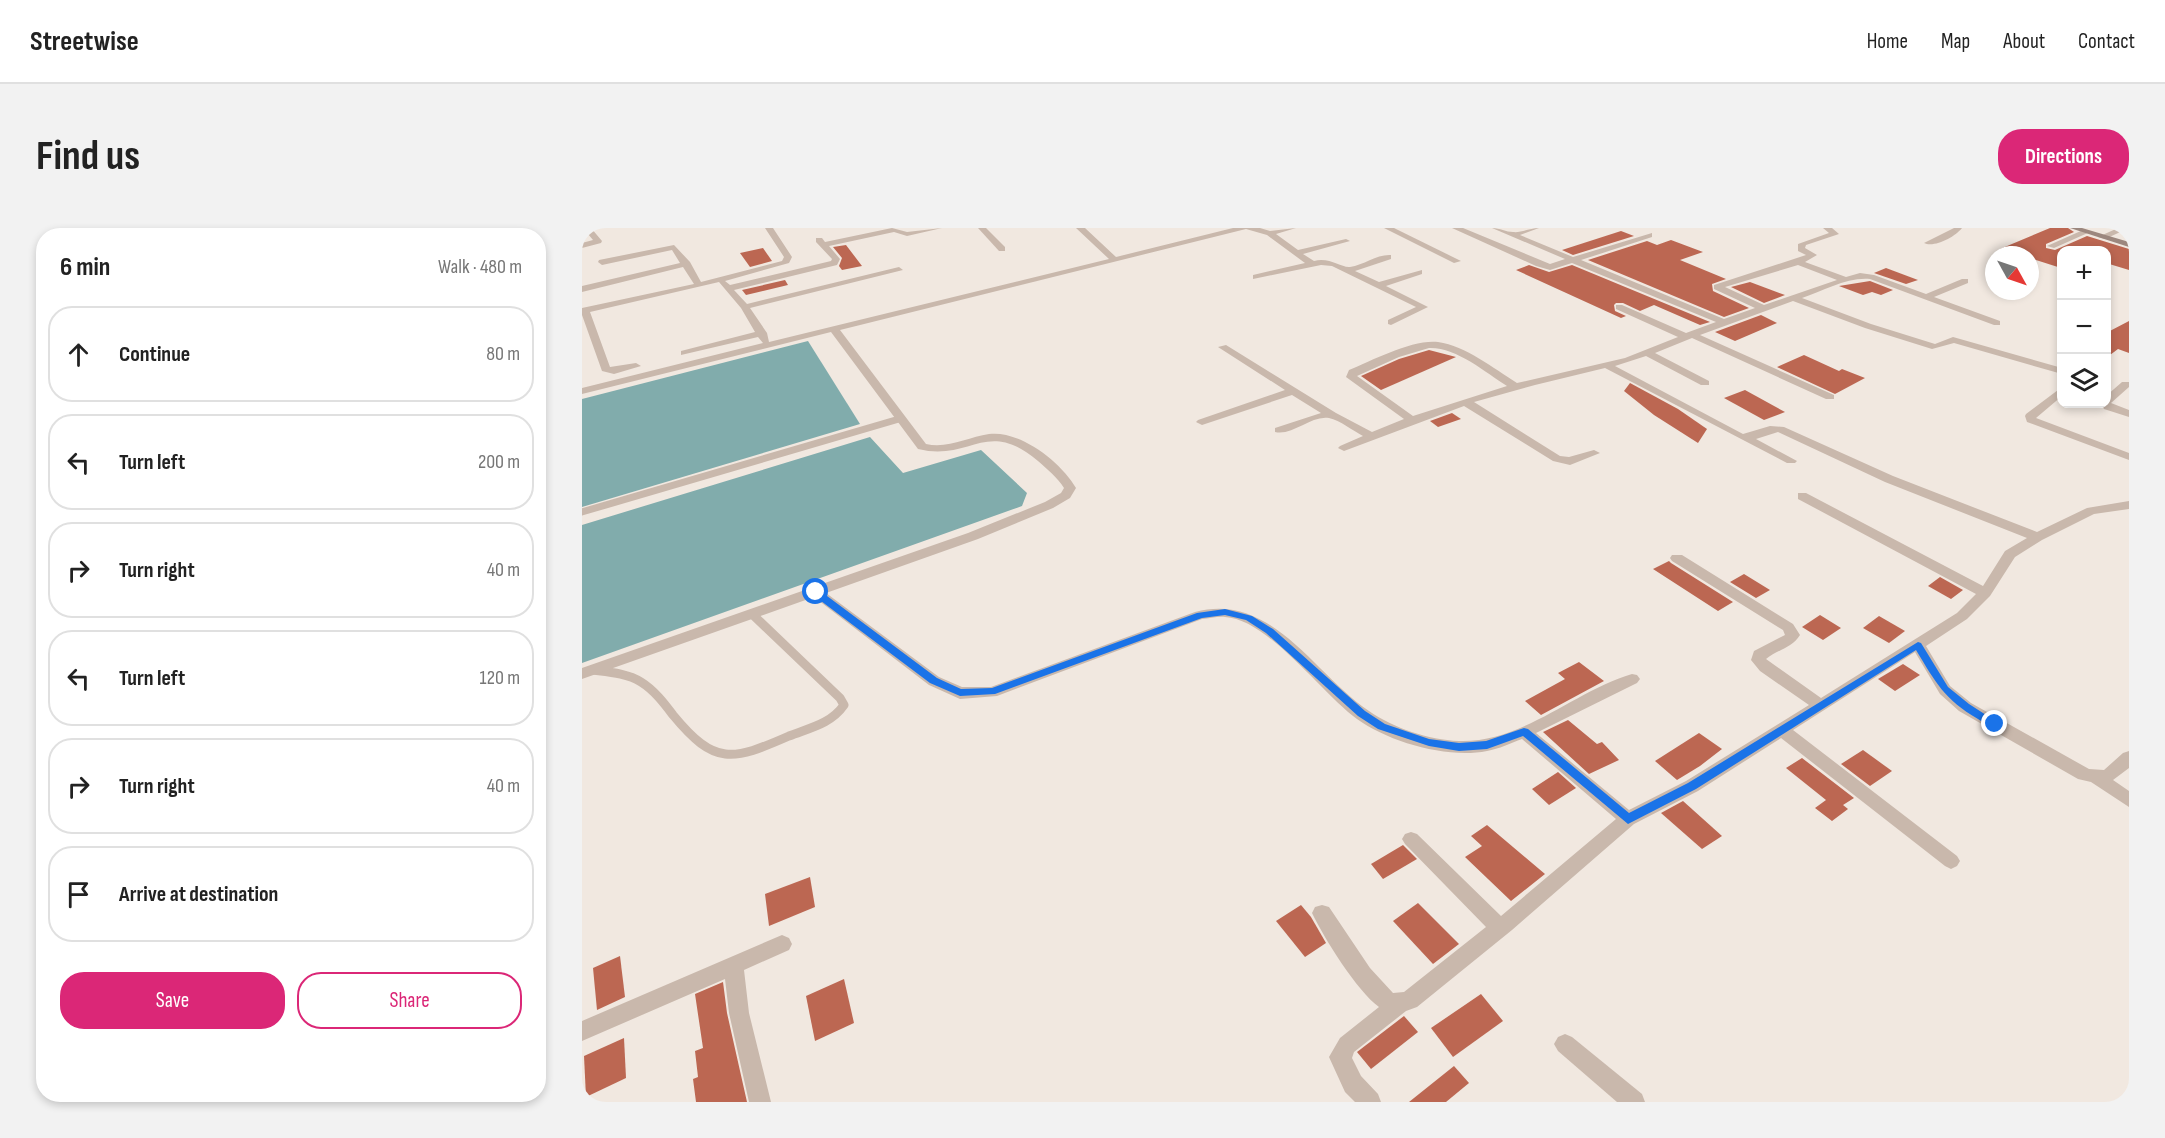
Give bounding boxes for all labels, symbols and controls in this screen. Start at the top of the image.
text: Streetwise [30,25,139,58]
text: Home [1867,29,1908,54]
text: Map [1941,29,1970,54]
text: About [2003,29,2045,54]
text: Contact [2078,29,2135,54]
button: Directions [1998,129,2129,184]
text: Find us [36,131,140,182]
north arrow [1985,246,2039,300]
map controls [2057,246,2111,408]
button: + [2057,246,2111,300]
text: 6 min [60,252,110,283]
text: Walk · 480 m [438,255,522,279]
button: − [2057,300,2111,354]
icon: ahead [62,338,95,371]
text: Continue [119,341,190,368]
text: 80 m [486,342,520,366]
button: layers [2057,354,2111,408]
icon: left [62,446,95,479]
text: Turn left [119,449,185,476]
text: 200 m [478,450,520,474]
icon: right [62,554,95,587]
text: Turn right [119,557,195,584]
text: 40 m [487,558,520,582]
route start [802,578,828,604]
icon: left [62,662,95,695]
text: Turn left [119,665,185,692]
text: 120 m [480,666,520,690]
route end [1981,710,2007,736]
icon: right [62,770,95,803]
text: Turn right [119,773,195,800]
text: 40 m [487,774,520,798]
icon: arrive [62,878,95,911]
text: Arrive at destination [119,881,278,908]
button: Save [60,972,285,1029]
button: Share [297,972,522,1029]

